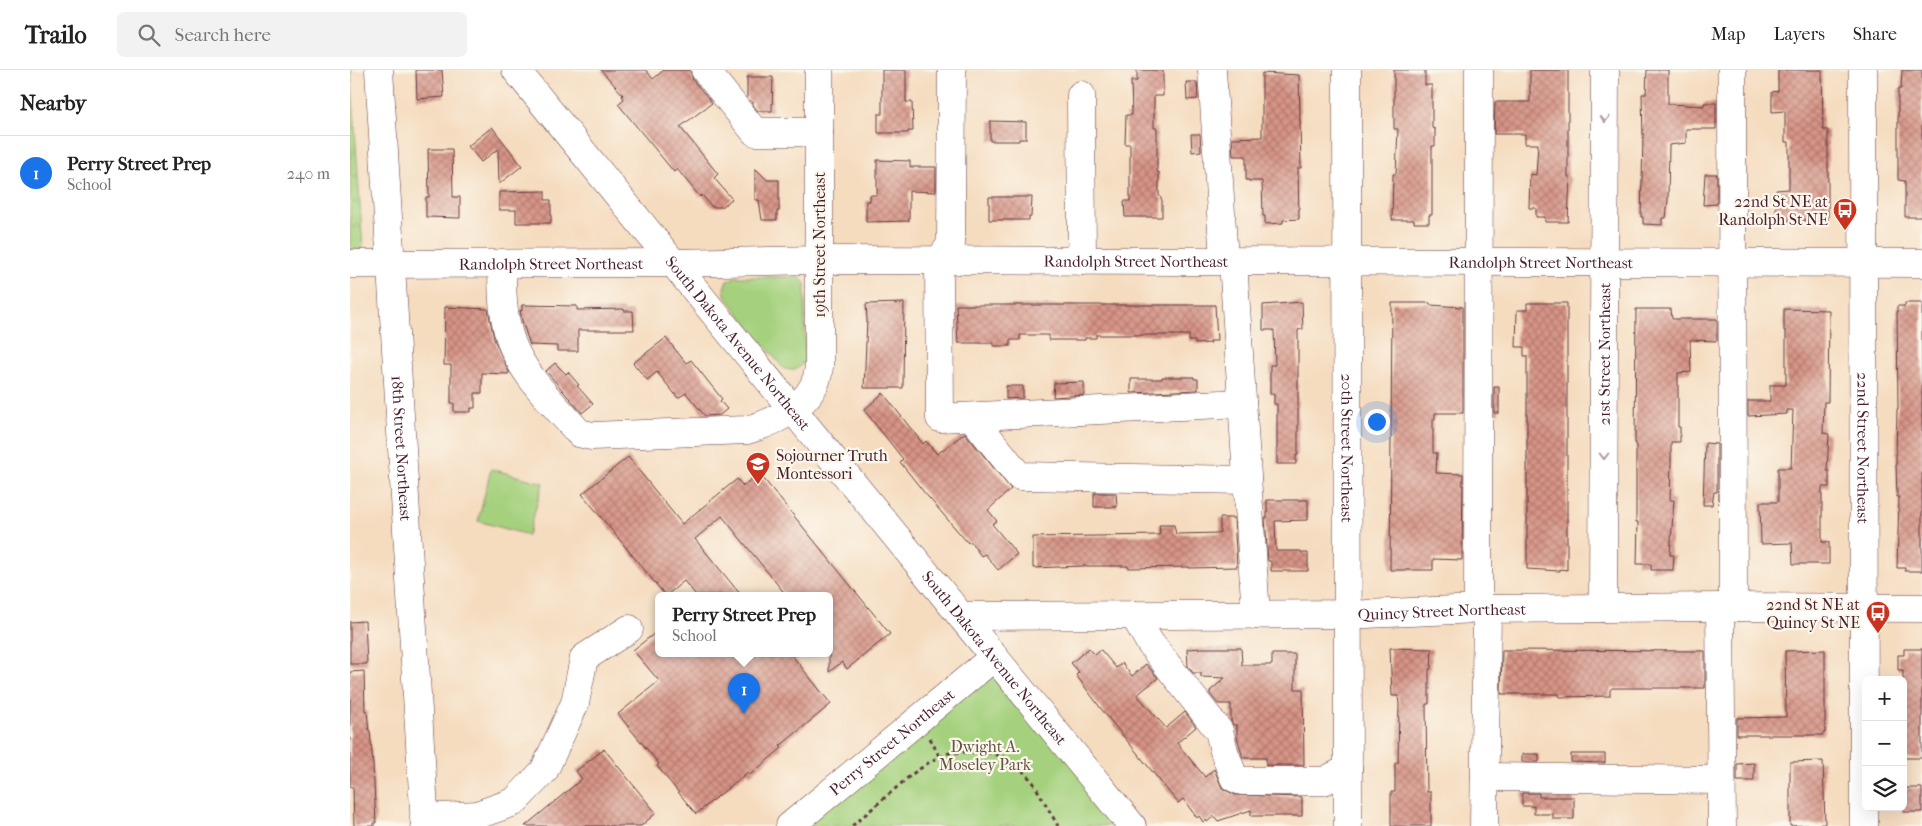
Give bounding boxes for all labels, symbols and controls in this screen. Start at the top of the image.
search box [117,12,467,57]
text: Trailo [25,21,87,49]
icon: search [135,21,163,49]
text: Search here [175,24,271,46]
text: Map [1711,24,1745,45]
text: Layers [1773,24,1825,45]
text: Share [1853,24,1897,45]
text: Nearby [20,91,86,115]
one-way arrow [1600,115,1610,123]
text: Perry Street Prep [67,153,211,175]
text: 1 [33,164,39,183]
text: 240 m [287,164,330,183]
street label: 19th Street Northeast [810,172,829,318]
text: School [67,175,112,194]
place label: 22nd St NE at Randolph St NE [1718,192,1828,229]
bus stop icon: 22nd St NE at Randolph St NE [1832,197,1858,231]
street label: Randolph Street Northeast [1044,251,1229,271]
street label: South Dakota Avenue Northeast [662,252,815,434]
street label: Randolph Street Northeast [1449,252,1634,272]
street label: Randolph Street Northeast [459,254,644,273]
street label: 21st Street Northeast [1594,282,1614,426]
street label: 22nd Street Northeast [1854,372,1873,524]
street label: 20th Street Northeast [1338,373,1357,523]
street label: 18th Street Northeast [388,375,416,522]
your location [1364,409,1390,435]
place label: Sojourner Truth Montessori [776,446,888,483]
school or university icon: Sojourner Truth Montessori [745,451,771,485]
one-way arrow [1599,452,1609,460]
street label: South Dakota Avenue Northeast [918,567,1072,749]
popup [655,592,833,657]
place label: 22nd St NE at Quincy St NE [1766,595,1860,632]
street label: Quincy Street Northeast [1358,599,1526,624]
bus stop icon: 22nd St NE at Quincy St NE [1865,600,1891,634]
text: Perry Street Prep [672,604,816,626]
text: School [672,626,717,645]
pin: 1 [728,673,760,714]
map controls [1862,676,1907,811]
button: + [1862,676,1907,721]
street label: Perry Street Northeast [825,684,958,799]
button: − [1862,721,1907,766]
park label: Dwight A. Moseley Park [939,737,1032,774]
button: layers [1862,766,1907,811]

